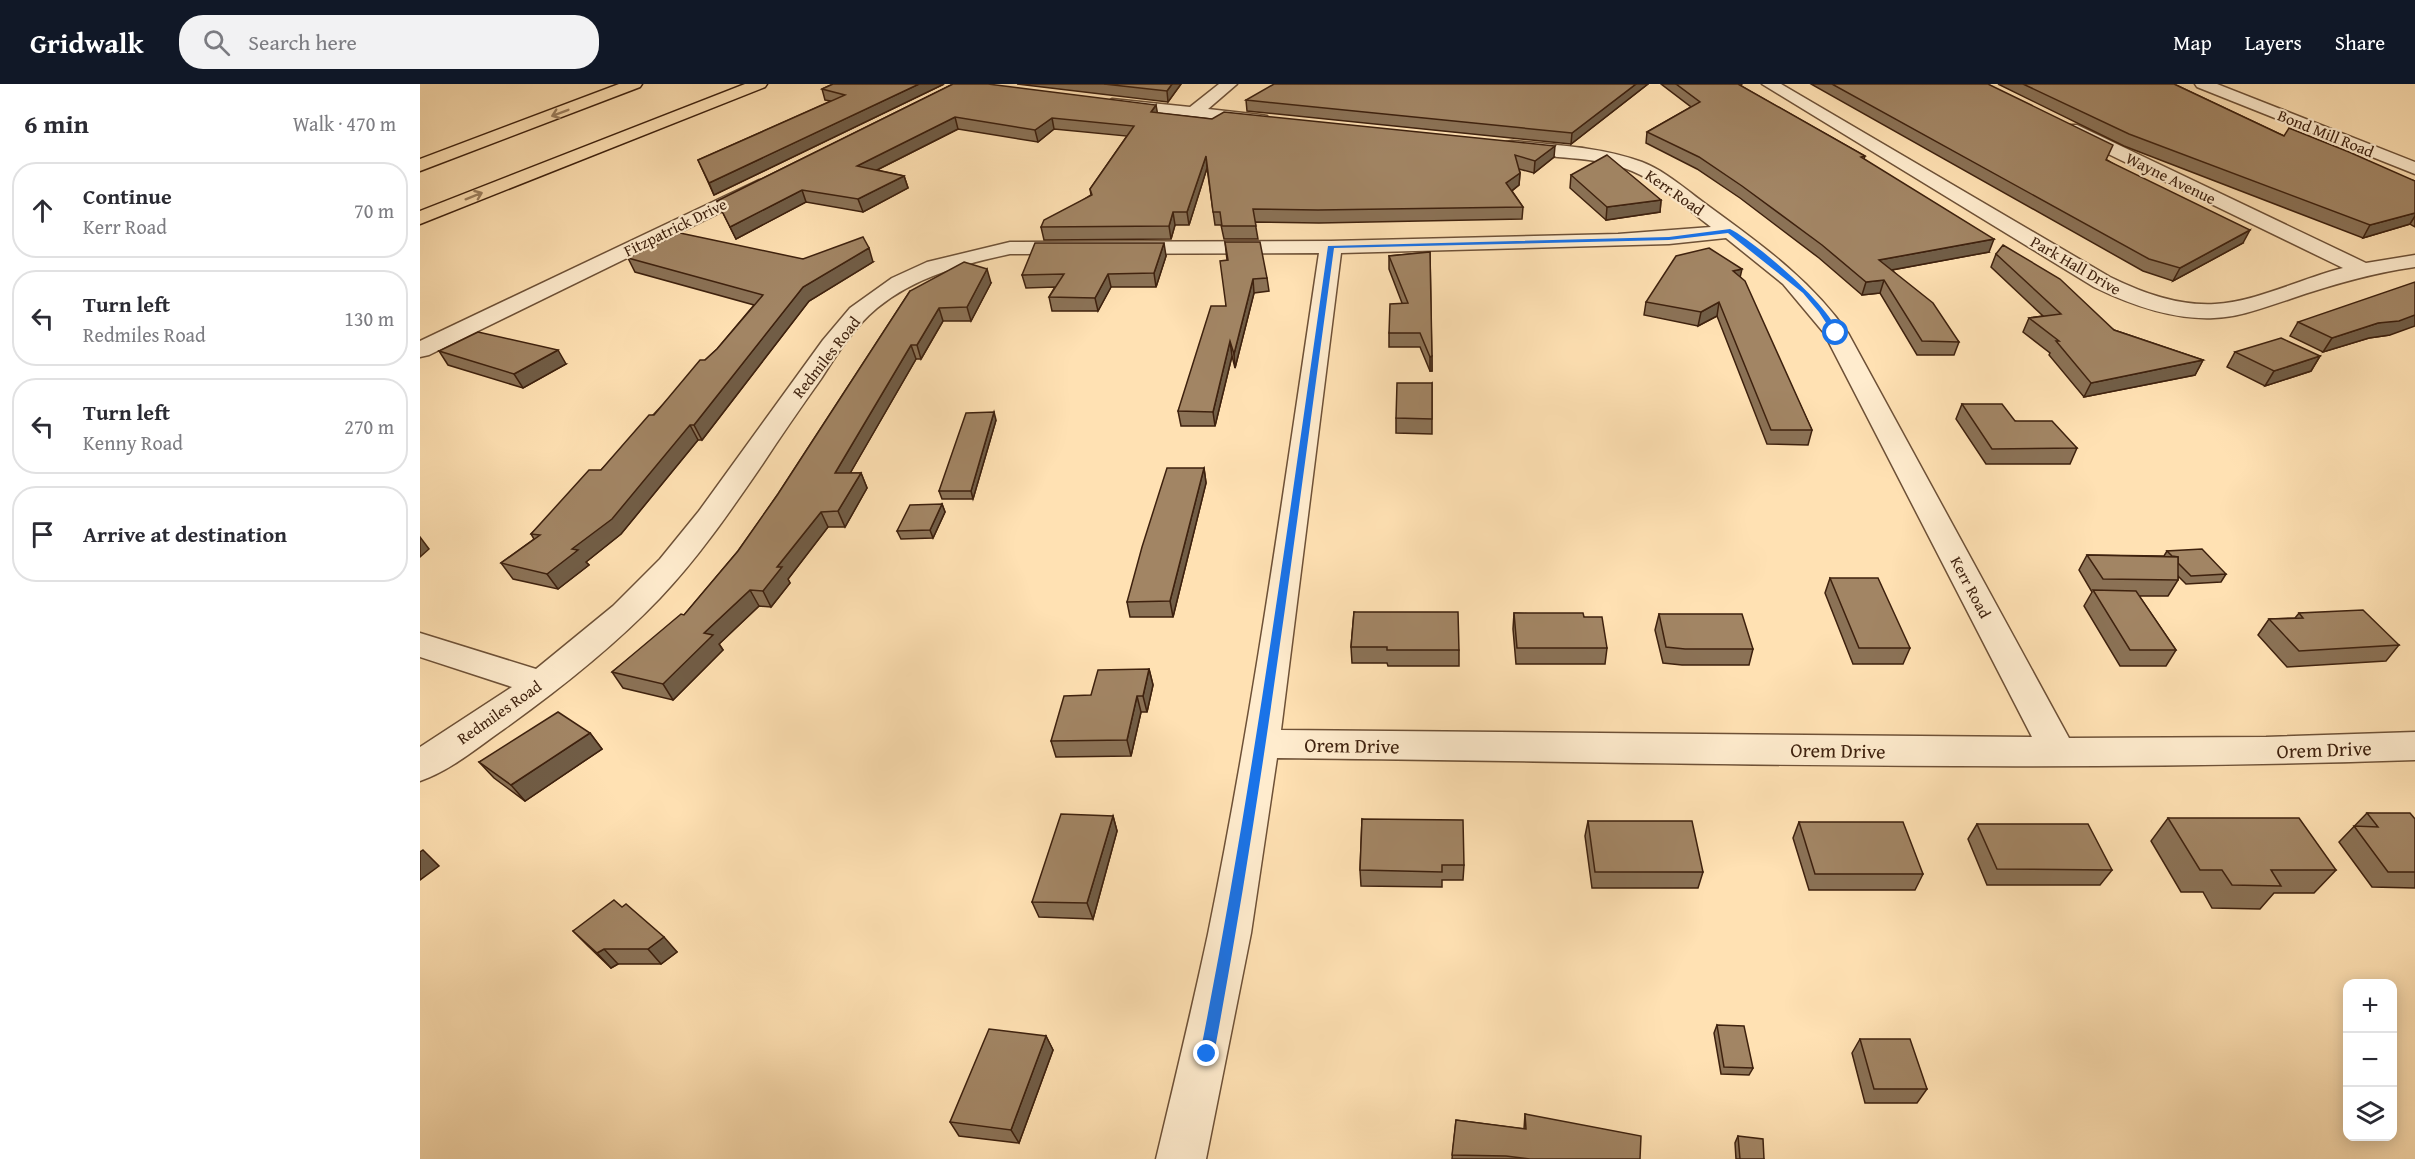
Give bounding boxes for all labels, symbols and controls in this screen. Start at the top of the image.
search box [179,15,599,69]
text: Gridwalk [30,22,143,63]
icon: search [200,26,233,59]
text: Search here [248,26,357,58]
text: Map [2173,27,2212,58]
text: Layers [2245,27,2302,58]
text: Share [2335,27,2385,58]
street label: Bond Mill Road [2274,103,2378,163]
text: 6 min [24,104,89,143]
one-way arrow [551,108,569,119]
text: Walk · 470 m [293,109,396,138]
street label: Wayne Avenue [2122,146,2220,210]
street label: Kerr Road [1641,163,1710,221]
text: Continue [83,180,172,212]
one-way arrow [465,190,483,201]
street label: Fitzpatrick Drive [619,192,731,262]
icon: ahead [26,194,59,227]
text: 70 m [354,196,394,225]
text: Kerr Road [83,212,167,241]
street label: Park Hall Drive [2026,229,2126,301]
text: Turn left [83,288,170,320]
icon: left [26,302,59,335]
text: 130 m [344,304,394,333]
street label: Redmiles Road [786,311,866,403]
route start [1822,319,1848,345]
text: Redmiles Road [83,320,206,349]
text: Turn left [83,396,170,428]
icon: left [26,410,59,443]
text: 270 m [344,412,394,441]
text: Kenny Road [83,428,183,457]
icon: arrive [26,518,59,551]
text: Arrive at destination [83,518,287,550]
street label: Kerr Road [1945,552,1998,623]
street label: Redmiles Road [452,674,546,750]
street label: Orem Drive [1304,730,1400,760]
street label: Orem Drive [2276,733,2372,765]
street label: Orem Drive [1790,735,1886,765]
map controls [2343,979,2397,1141]
button: + [2343,979,2397,1033]
button: − [2343,1033,2397,1087]
route end [1193,1040,1219,1066]
button: layers [2343,1087,2397,1141]

